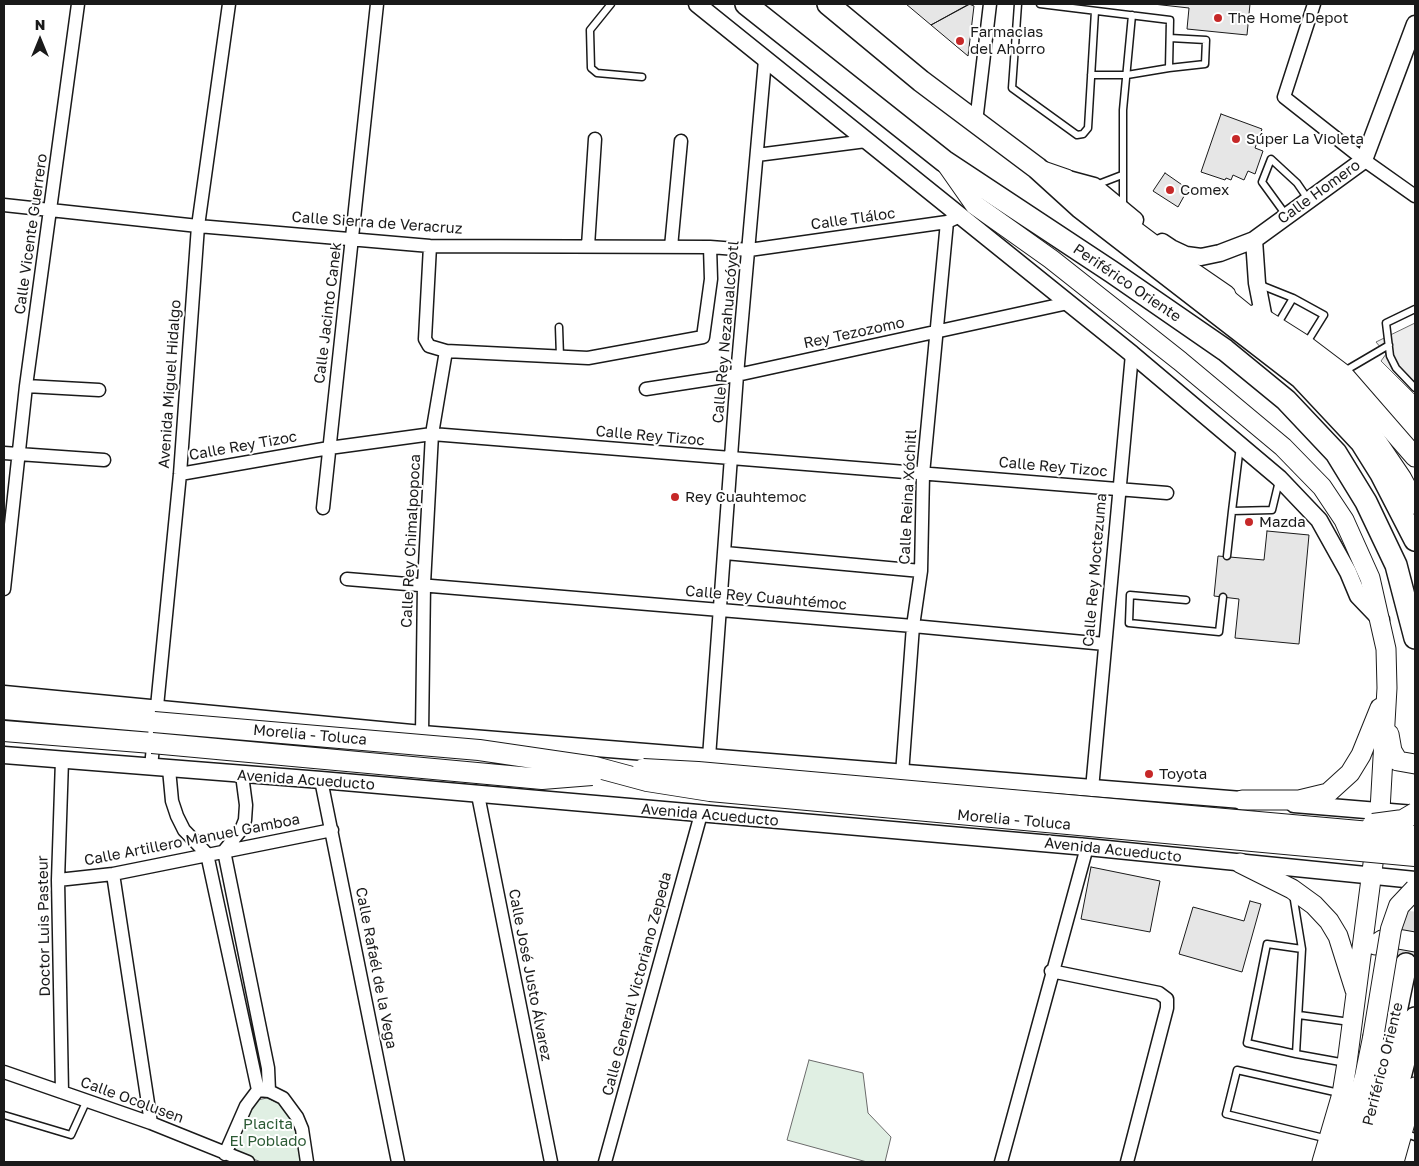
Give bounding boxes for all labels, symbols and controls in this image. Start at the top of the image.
place label: The Home Depot [1228,9,1349,27]
marker: The Home Depot [1212,12,1224,24]
north arrow [15,15,65,65]
text: N [35,16,45,33]
place label: Farmacias del Ahorro [970,23,1045,58]
marker: Farmacias del Ahorro [954,35,966,47]
place label: Súper La Violeta [1246,130,1364,148]
marker: Súper La Violeta [1230,133,1242,145]
street label: Calle Vicente Guerrero [11,152,51,316]
street label: Calle Homero [1274,156,1364,228]
place label: Comex [1180,181,1229,199]
marker: Comex [1164,184,1176,196]
street label: Calle Tláloc [810,204,896,234]
street label: Calle Sierra de Veracruz [291,208,463,238]
street label: Calle Rey Nezahualcóyotl [709,240,743,424]
street label: Periférico Oriente [1070,240,1184,326]
street label: Calle Jacinto Canek [310,241,346,385]
street label: Avenida Miguel Hidalgo [155,299,185,469]
street label: Rey Tezozomo [802,314,906,352]
street label: Calle Rey Tizoc [595,422,705,450]
street label: Calle Rey Tizoc [188,428,298,464]
street label: Calle Reina Xóchitl [895,429,921,565]
street label: Calle Rey Tizoc [998,453,1108,481]
street label: Calle Rey Chimalpopoca [397,454,425,628]
place label: Rey Cuauhtemoc [685,488,807,506]
marker: Rey Cuauhtemoc [669,491,681,503]
street label: Calle Rey Moctezuma [1079,492,1111,648]
place label: Mazda [1259,513,1306,531]
marker: Mazda [1243,516,1255,528]
street label: Calle Rey Cuauhtémoc [684,582,848,614]
street label: Morelia - Toluca [252,721,368,749]
place label: Toyota [1159,765,1207,783]
street label: Avenida Acueducto [237,766,375,794]
marker: Toyota [1143,768,1155,780]
street label: Avenida Acueducto [640,800,780,830]
street label: Morelia - Toluca [956,806,1072,834]
street label: Calle Artillero Manuel Gamboa [83,810,301,870]
street label: Avenida Acueducto [1043,834,1183,866]
street label: Doctor Luis Pasteur [34,855,54,997]
street label: Calle General Victoriano Zepeda [598,870,676,1098]
street label: Calle Rafaél de la Vega [351,886,401,1050]
street label: Calle José Justo Álvarez [504,887,556,1063]
street label: Periférico Oriente [1359,1000,1407,1128]
street label: Calle Ocolusen [78,1073,186,1127]
park label: Placita El Poblado [229,1115,307,1150]

